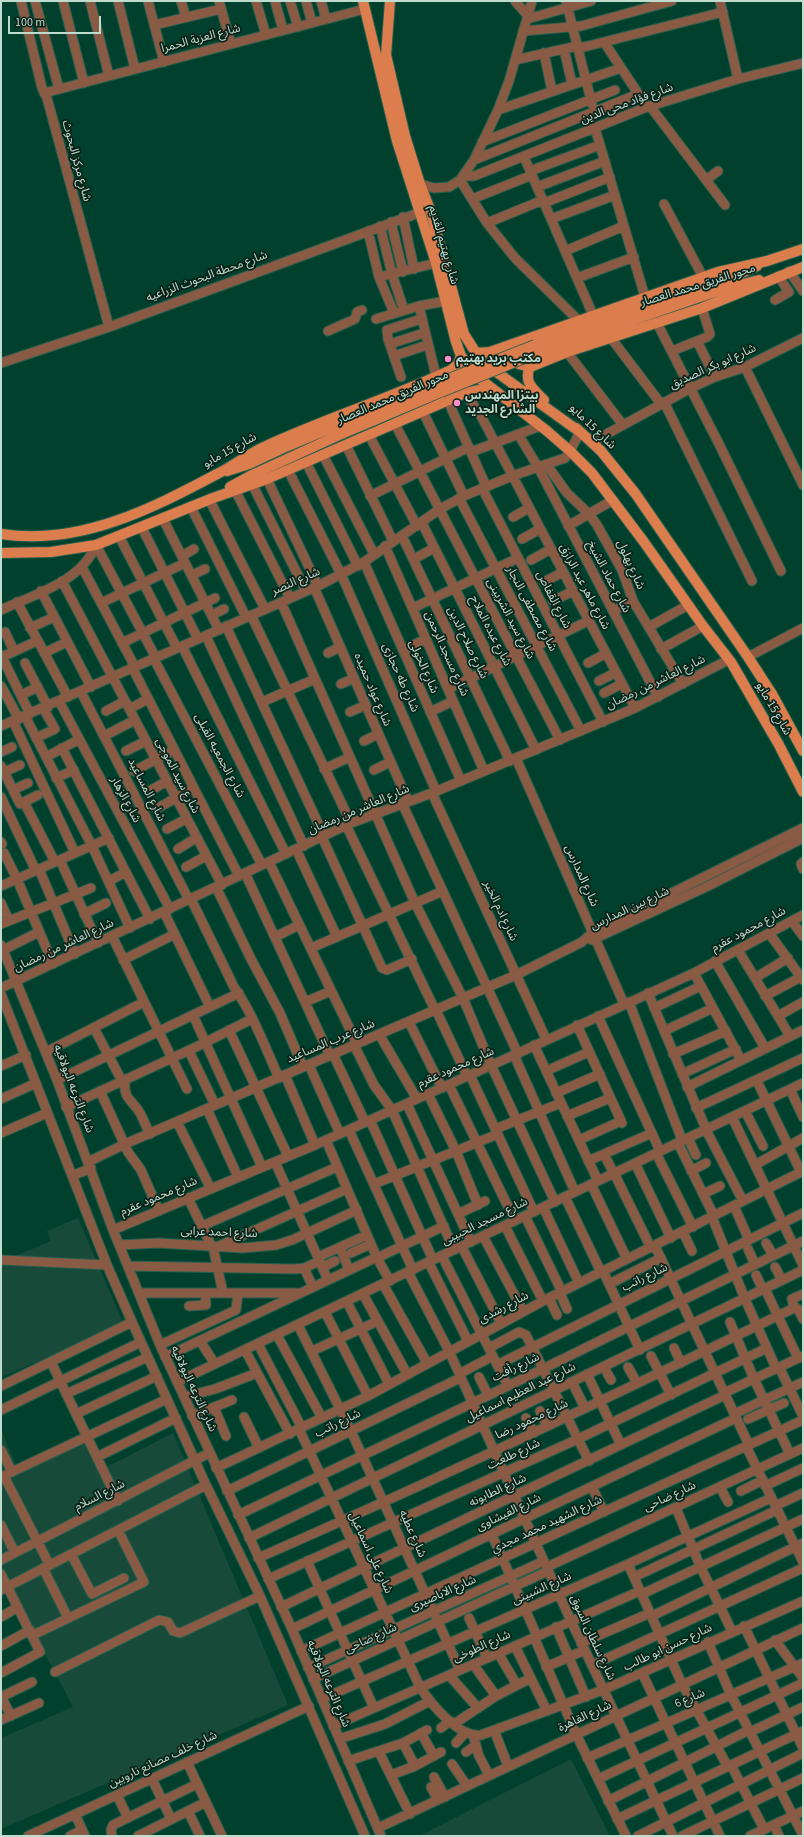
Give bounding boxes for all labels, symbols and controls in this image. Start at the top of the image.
scale bar [10,8,103,34]
text: 100 m [15,14,45,31]
street label: شارع العزبة الحمرا [160,21,242,57]
street label: شارع فؤاد محى الدين [579,81,675,127]
street label: شارع مركز البحوث [58,119,94,203]
street label: شارع بهتيم القديم [425,204,461,286]
street label: شارع محطة البحوث الزراعيه [144,248,270,306]
street label: محور الفريق محمد العصار [639,262,757,310]
street label: شارع ابو بكر الصديق [667,341,759,393]
place label: مكتب بريد بهتيم [456,352,541,366]
marker: مكتب بريد بهتيم [443,354,453,364]
street label: محور الفريق محمد العصار [335,368,451,428]
place label: بيتزا المهندس الشارع الجديد [465,389,538,417]
marker: بيتزا المهندس الشارع الجديد [452,398,462,408]
street label: شارع 15 مايو [566,401,618,453]
street label: شارع 15 مايو [201,430,259,472]
street label: شارع حماد الشيخ [583,538,633,616]
street label: شارع بهلول [613,538,647,592]
street label: شارع ماهر عبد الرازق [555,542,613,632]
street label: شارع مصطفى النجار [502,564,560,654]
street label: شارع النصر [269,565,323,599]
street label: شارع القفاص [532,569,574,631]
street label: شارع سيد الشربينى [483,576,537,662]
street label: شارع عبده الملاح [466,593,514,669]
street label: شارع صلاح الدين [443,605,491,681]
street label: شارع مسجد الرحمن [421,609,471,699]
street label: شارع الخولى [405,638,441,696]
street label: شارع طه حجازى [378,641,422,715]
street label: شارع عواد حميده [350,651,394,729]
street label: شارع العاشر من رمضان [604,653,708,713]
street label: شارع 15 مايو [752,680,794,738]
street label: شارع الجمعيه القبلى [191,711,247,801]
street label: شارع سيد الموجى [152,736,202,816]
street label: شارع المساعيد [124,756,168,824]
street label: شارع الزهار [107,774,143,826]
street label: شارع العاشر من رمضان [306,782,412,838]
street label: شارع المدارس [561,843,601,909]
street label: شارع ادم الخير [480,878,520,944]
street label: شارع بين المدارس [588,884,672,934]
street label: شارع محمود عقرم [709,904,789,956]
street label: شارع العاشر من رمضان [12,916,116,976]
street label: شارع عرب المساعيد [285,1017,377,1067]
street label: شارع الترعه البولاقيه [50,1043,96,1135]
street label: شارع محمود عقرم [415,1045,497,1091]
street label: شارع محمود عقرم [118,1174,200,1220]
street label: شارع مسجد الحبيبى [440,1195,530,1249]
street label: شارع احمد عرابى [180,1224,258,1242]
street label: شارع راتب [620,1261,670,1295]
street label: شارع رشدى [476,1289,532,1327]
street label: شارع الترعه البولاقيه [167,1344,219,1434]
street label: شارع رأفت [490,1350,542,1386]
street label: شارع عبد العظيم اسماعيل [463,1360,579,1426]
street label: شارع محمود رضا [493,1397,571,1443]
street label: شارع راتب [313,1407,363,1441]
street label: شارع طلعت [485,1436,543,1474]
street label: شارع الطابونه [467,1471,529,1511]
street label: شارع السلام [72,1477,128,1515]
street label: شارع ضاحى [642,1479,698,1515]
street label: شارع الفيشاوى [474,1491,544,1535]
street label: شارع الشهيد محمد مجدي [489,1493,605,1557]
street label: شارع عطيه [395,1508,429,1560]
street label: شارع على اسماعيل [345,1510,395,1596]
street label: شارع الشبينى [510,1570,574,1608]
street label: شارع الاباصيرى [407,1573,479,1615]
street label: شارع سلطان السوق [566,1593,618,1683]
street label: شارع ضاحى [343,1621,399,1657]
street label: شارع حسن ابو طالب [621,1621,715,1675]
street label: شارع الطوخى [451,1628,513,1666]
street label: شارع الترعه البولاقيه [303,1638,353,1730]
street label: شارع 6 [673,1686,707,1712]
street label: شارع القاهرة [556,1698,614,1736]
street label: شارع خلف مصانع ناروبين [106,1729,220,1791]

